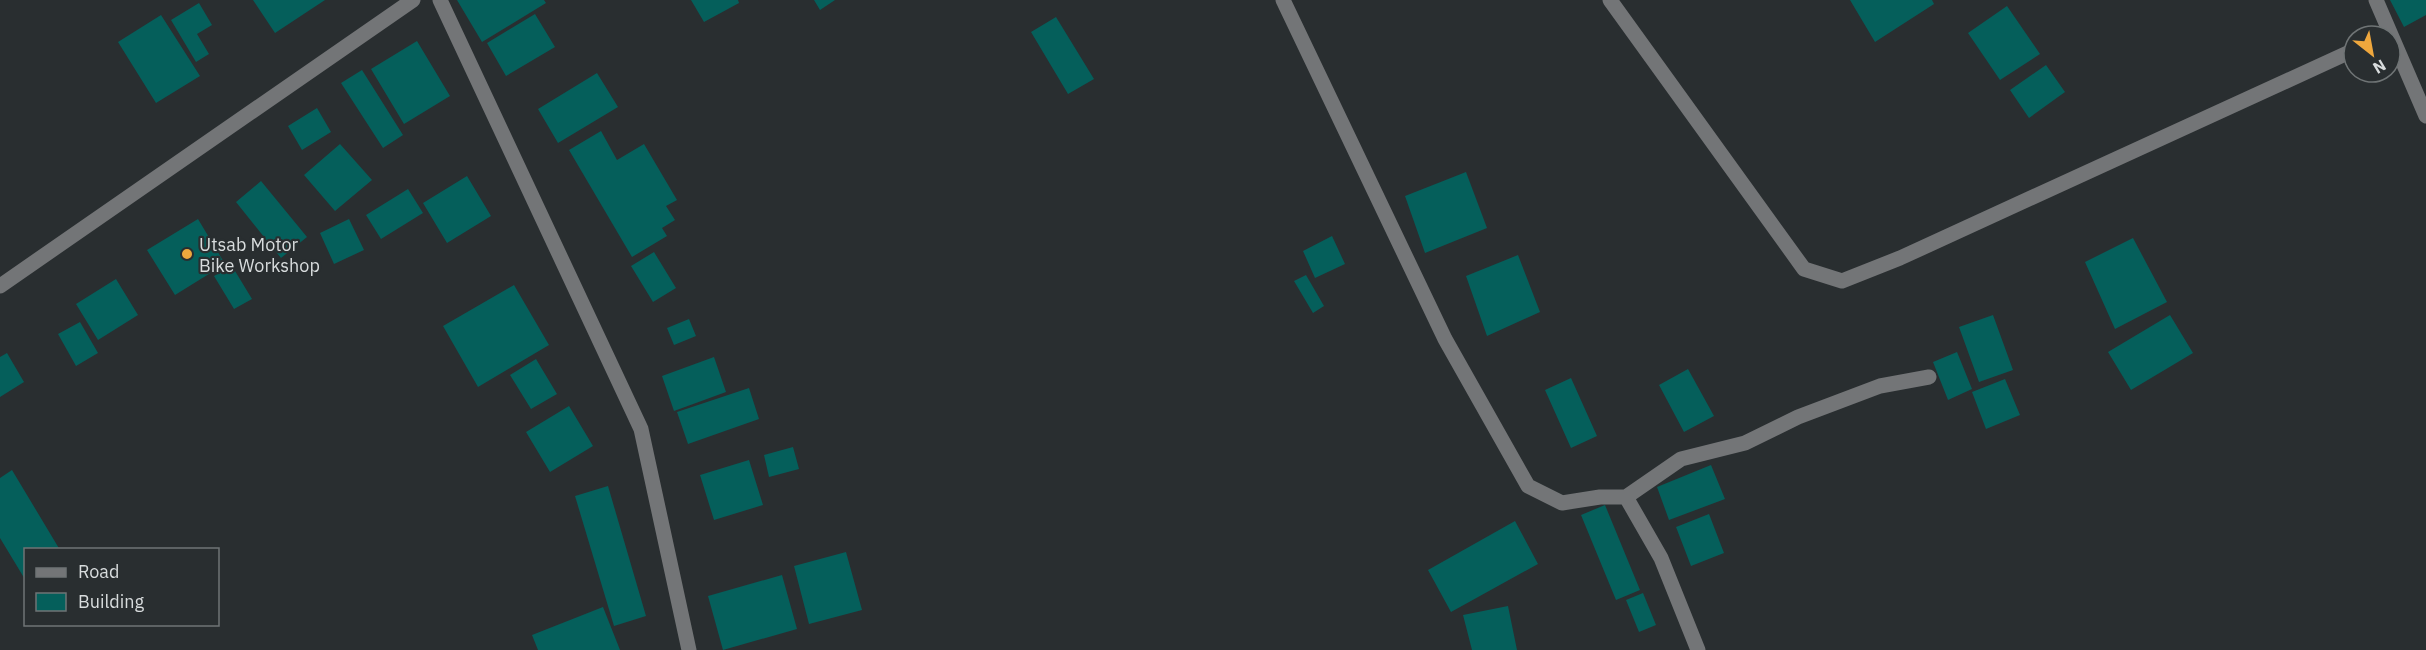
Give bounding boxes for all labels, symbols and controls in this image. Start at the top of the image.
north arrow [2342,24,2402,84]
text: N [2370,55,2390,78]
place label: Utsab Motor Bike Workshop [199,233,320,277]
marker: Utsab Motor Bike Workshop [180,247,194,261]
legend [24,548,219,626]
text: Road [78,560,119,583]
text: Building [78,590,145,613]

